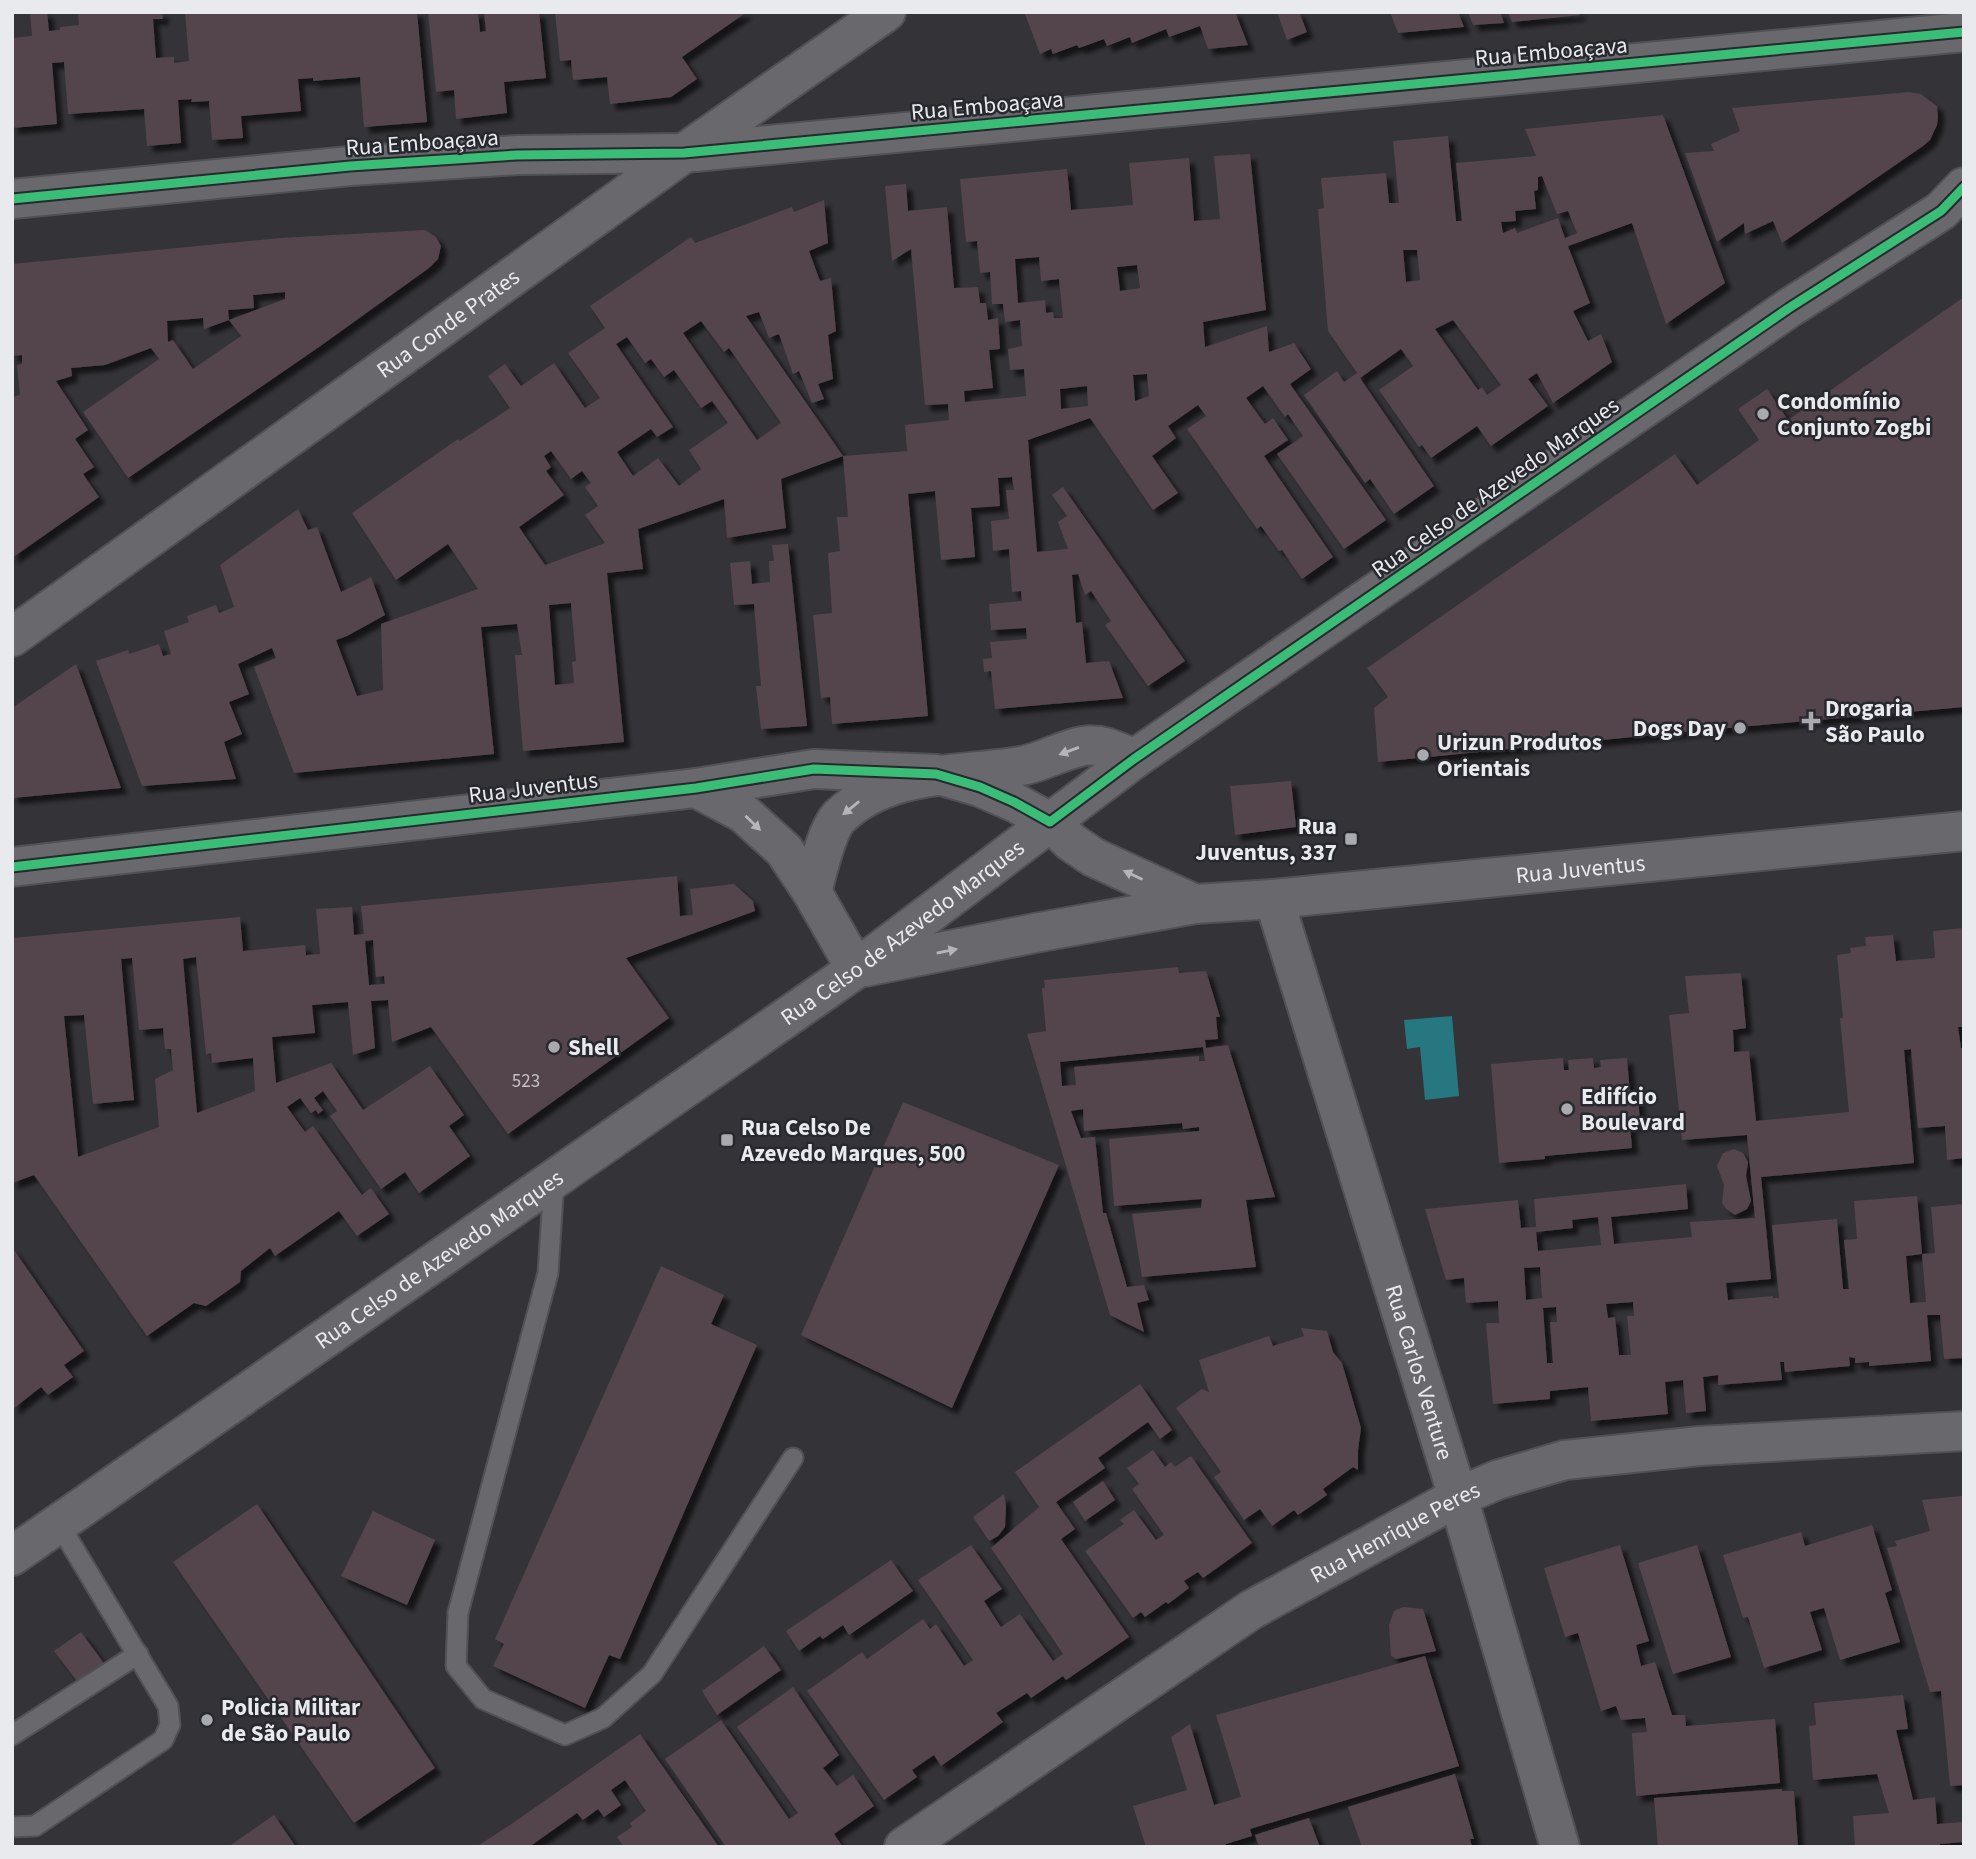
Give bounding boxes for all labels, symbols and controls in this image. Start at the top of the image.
street label: Rua Emboaçava [1473,28,1629,75]
street label: Rua Emboaçava [909,82,1065,129]
street label: Rua Emboaçava [344,121,500,164]
street label: Rua Conde Prates [370,261,526,386]
place label: Condomínio Conjunto Zogbi [1777,385,1931,444]
street label: Rua Celso de Azevedo Marques [1365,389,1626,586]
marker: Condomínio Conjunto Zogbi [1755,406,1771,422]
place label: Drogaria São Paulo [1825,692,1925,751]
place label: Dogs Day [1633,712,1726,745]
marker: Drogaria São Paulo [1803,713,1819,729]
marker: Dogs Day [1732,720,1748,736]
place label: Urizun Produtos Orientais [1437,726,1602,785]
one-way arrow [1058,746,1079,757]
marker: Urizun Produtos Orientais [1415,747,1431,763]
street label: Rua Juventus [467,763,600,812]
one-way arrow [842,800,859,815]
place label: Rua Juventus, 337 [1195,810,1337,869]
one-way arrow [745,815,762,831]
marker: Rua Juventus, 337 [1343,831,1359,847]
street label: Rua Celso de Azevedo Marques [774,832,1031,1034]
street label: Rua Juventus [1514,847,1647,892]
one-way arrow [1122,870,1143,881]
one-way arrow [936,945,958,956]
place label: Shell [568,1031,619,1064]
marker: Shell [546,1039,562,1055]
house number: 523 [512,1068,540,1095]
place label: Edifício Boulevard [1581,1080,1685,1139]
marker: Edifício Boulevard [1559,1101,1575,1117]
place label: Rua Celso De Azevedo Marques, 500 [740,1111,965,1170]
marker: Rua Celso De Azevedo Marques, 500 [719,1132,735,1148]
street label: Rua Celso de Azevedo Marques [308,1162,570,1357]
street label: Rua Carlos Venture [1377,1280,1462,1464]
street label: Rua Henrique Peres [1304,1473,1485,1592]
place label: Policia Militar de São Paulo [221,1691,361,1750]
marker: Policia Militar de São Paulo [199,1712,215,1728]

